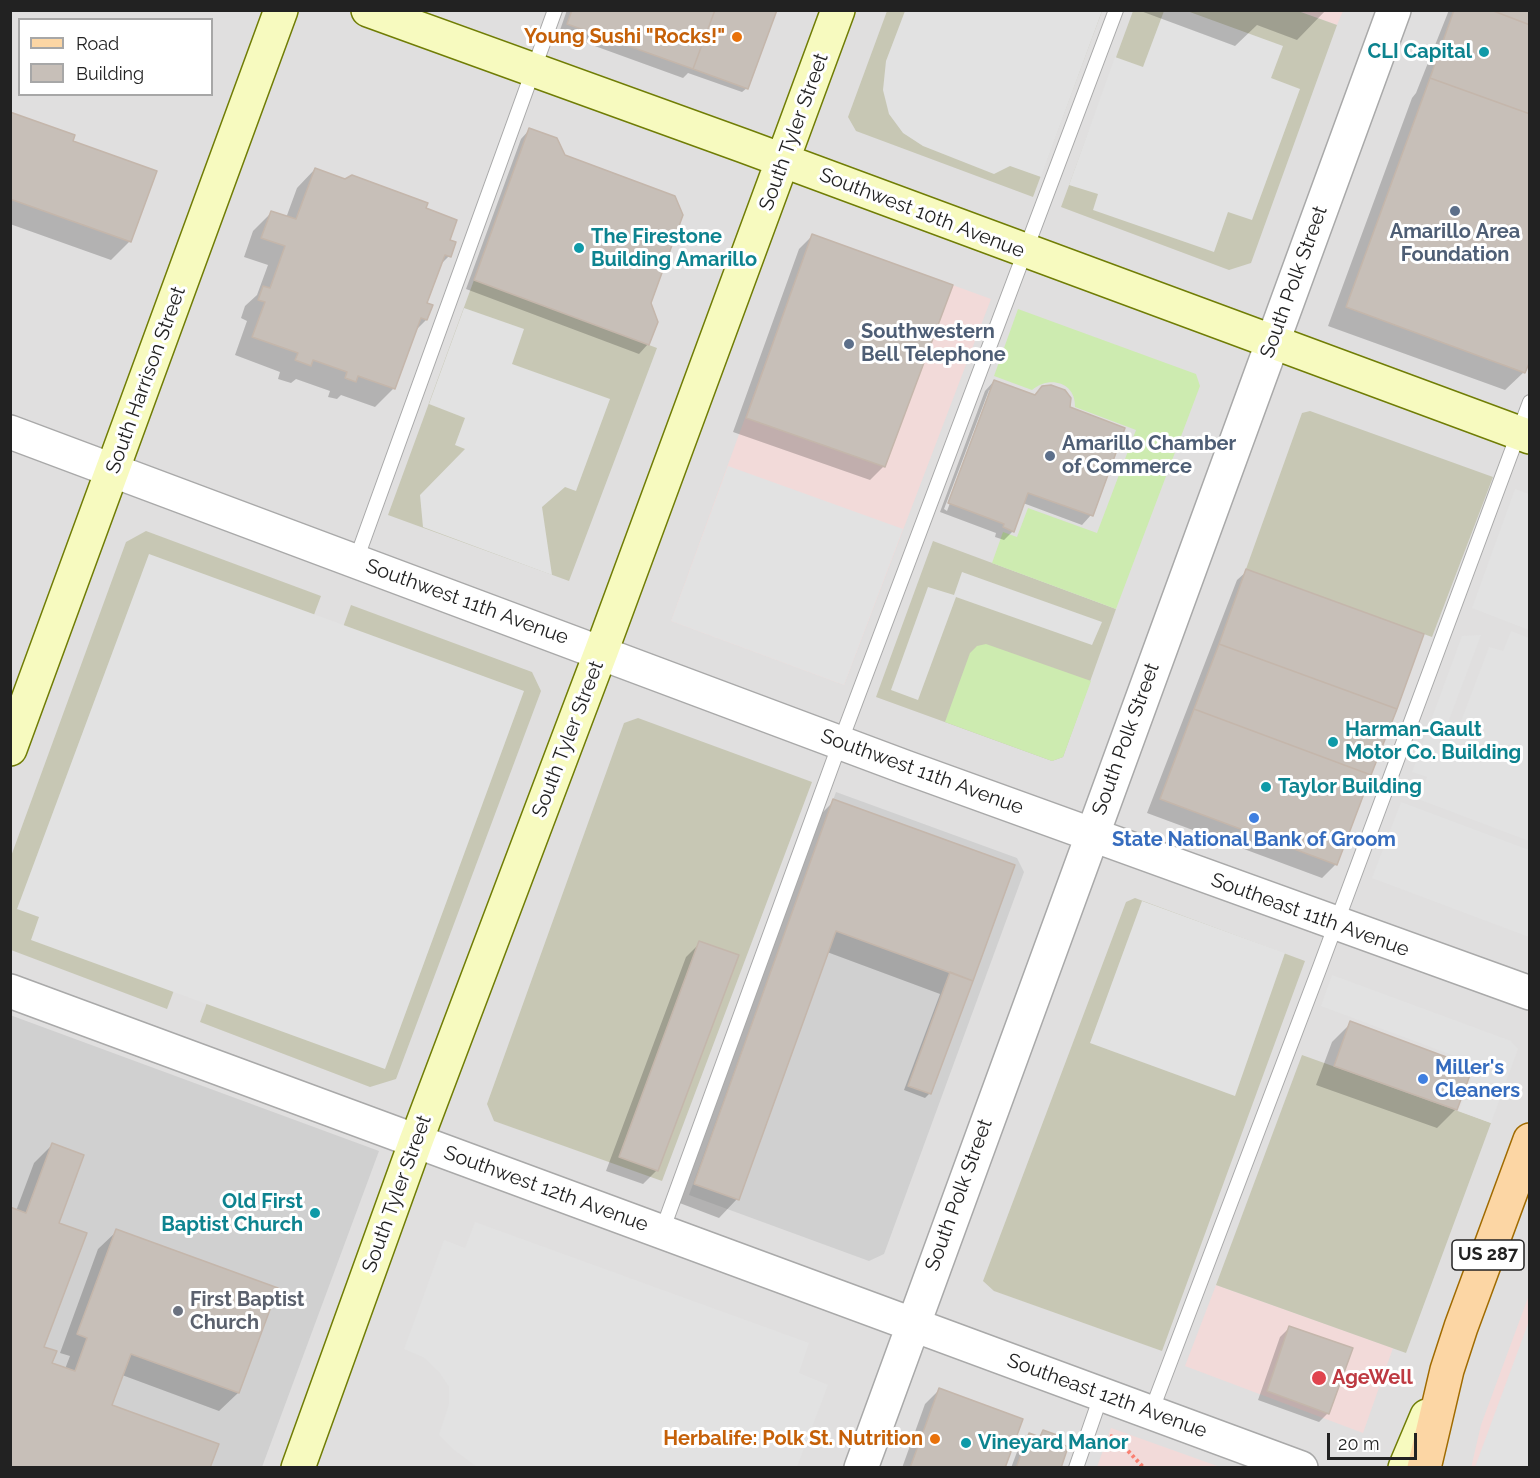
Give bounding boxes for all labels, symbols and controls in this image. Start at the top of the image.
legend [18,18,213,96]
place label: Young Sushi "Rocks!" [524,25,725,49]
marker: Young Sushi "Rocks!" [730,30,744,44]
text: Road [76,33,119,54]
place label: CLI Capital [1368,40,1472,64]
marker: CLI Capital [1477,45,1491,59]
street label: South Tyler Street [754,50,834,214]
text: Building [76,63,144,84]
street label: Southwest 10th Avenue [816,163,1028,263]
street label: South Polk Street [1255,203,1333,361]
marker: Amarillo Area Foundation [1448,204,1462,218]
place label: Amarillo Area Foundation [1390,220,1520,267]
place label: The Firestone Building Amarillo [591,225,757,272]
marker: The Firestone Building Amarillo [572,241,586,255]
street label: South Harrison Street [101,283,191,477]
place label: Southwestern Bell Telephone [861,320,1006,367]
marker: Southwestern Bell Telephone [842,337,856,351]
place label: Amarillo Chamber of Commerce [1062,432,1236,479]
marker: Amarillo Chamber of Commerce [1043,449,1057,463]
street label: Southwest 11th Avenue [362,554,572,650]
street label: South Tyler Street [527,657,609,821]
street label: South Polk Street [1087,660,1165,818]
place label: Harman-Gault Motor Co. Building [1345,718,1521,765]
street label: Southwest 11th Avenue [817,724,1027,820]
marker: Harman-Gault Motor Co. Building [1326,735,1340,749]
place label: Taylor Building [1278,775,1422,799]
marker: Taylor Building [1259,780,1273,794]
marker: State National Bank of Groom [1247,811,1261,825]
place label: State National Bank of Groom [1112,828,1396,852]
street label: Southeast 11th Avenue [1208,868,1412,962]
place label: Miller's Cleaners [1435,1056,1520,1103]
marker: Miller's Cleaners [1416,1072,1430,1086]
street label: South Tyler Street [357,1112,437,1276]
street label: South Polk Street [920,1116,998,1274]
street label: Southwest 12th Avenue [441,1141,651,1237]
place label: Old First Baptist Church [161,1190,303,1237]
marker: Old First Baptist Church [308,1206,322,1220]
road number: US 287 [1452,1240,1524,1270]
place label: First Baptist Church [190,1288,305,1335]
marker: First Baptist Church [171,1304,185,1318]
street label: Southeast 12th Avenue [1004,1349,1210,1443]
place label: AgeWell [1332,1366,1413,1390]
marker: AgeWell [1310,1369,1328,1387]
scale bar [1330,1421,1420,1459]
place label: Herbalife: Polk St. Nutrition [663,1427,923,1451]
place label: Vineyard Manor [978,1431,1128,1455]
marker: Herbalife: Polk St. Nutrition [928,1432,942,1446]
text: 20 m [1338,1433,1380,1454]
marker: Vineyard Manor [959,1436,973,1450]

